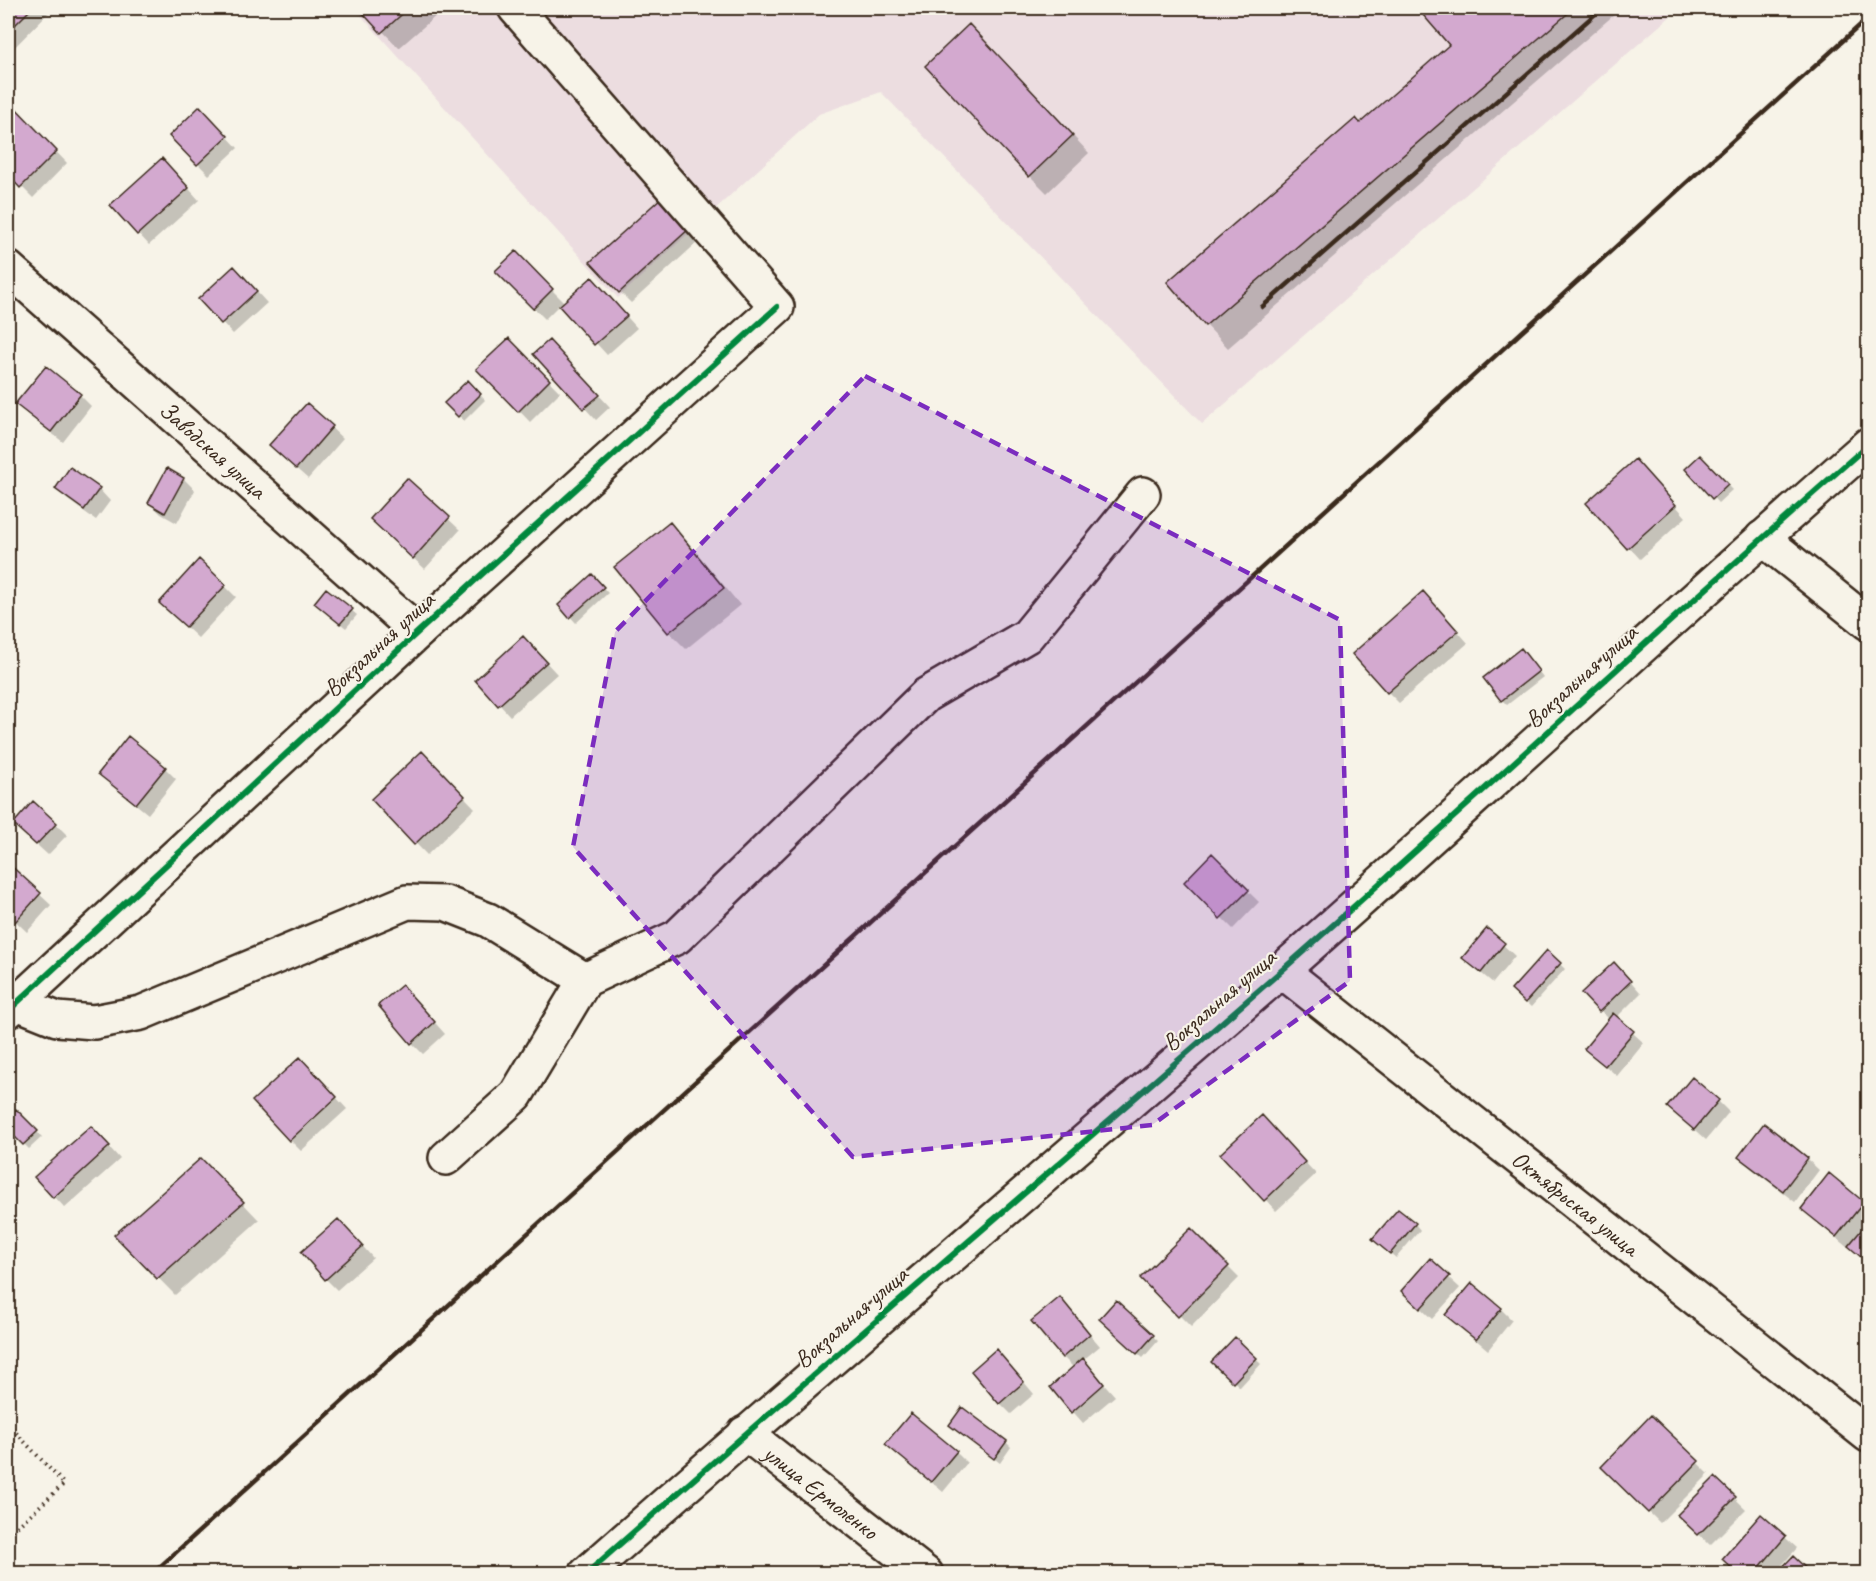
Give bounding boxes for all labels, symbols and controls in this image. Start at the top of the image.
street label: Заводская улица [153,394,274,506]
street label: Вокзальная улица [317,584,442,703]
street label: Вокзальная улица [1519,617,1644,734]
street label: Вокзальная улица [1156,941,1283,1058]
street label: Октябрьская улица [1506,1144,1646,1264]
street label: Вокзальная улица [788,1258,915,1375]
street label: улица Ермоленко [756,1437,885,1547]

